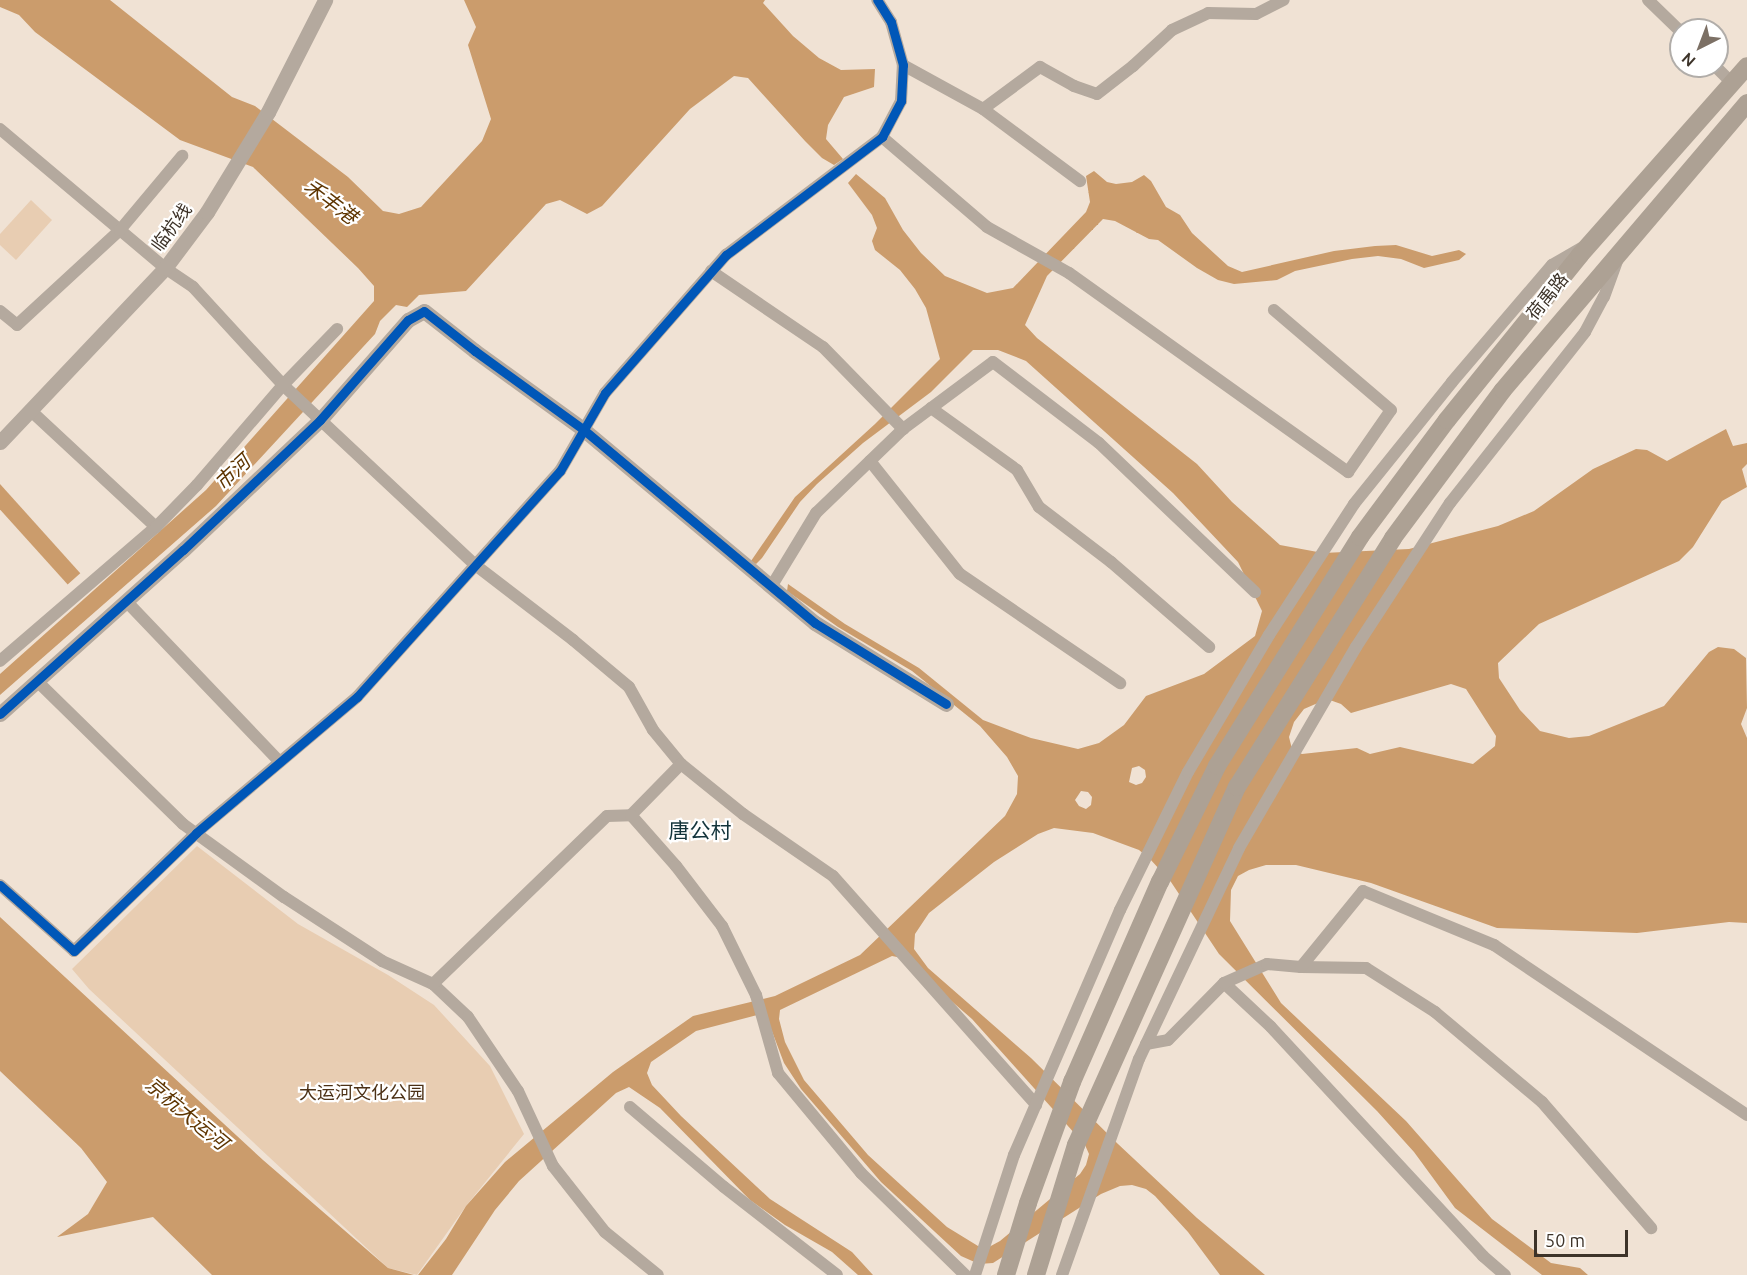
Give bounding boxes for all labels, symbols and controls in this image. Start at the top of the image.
north arrow [1669,18,1729,78]
text: N [1678,49,1699,71]
water label: 禾丰港 [300,173,362,229]
street label: 临杭线 [146,199,196,255]
street label: 荷禹路 [1522,268,1572,324]
water label: 市河 [209,450,255,494]
district label: 唐公村 [669,817,731,843]
water label: 京杭大运河 [141,1072,233,1154]
park label: 大运河文化公园 [299,1081,425,1103]
scale bar [1537,1218,1632,1256]
text: 50 m [1545,1230,1585,1250]

